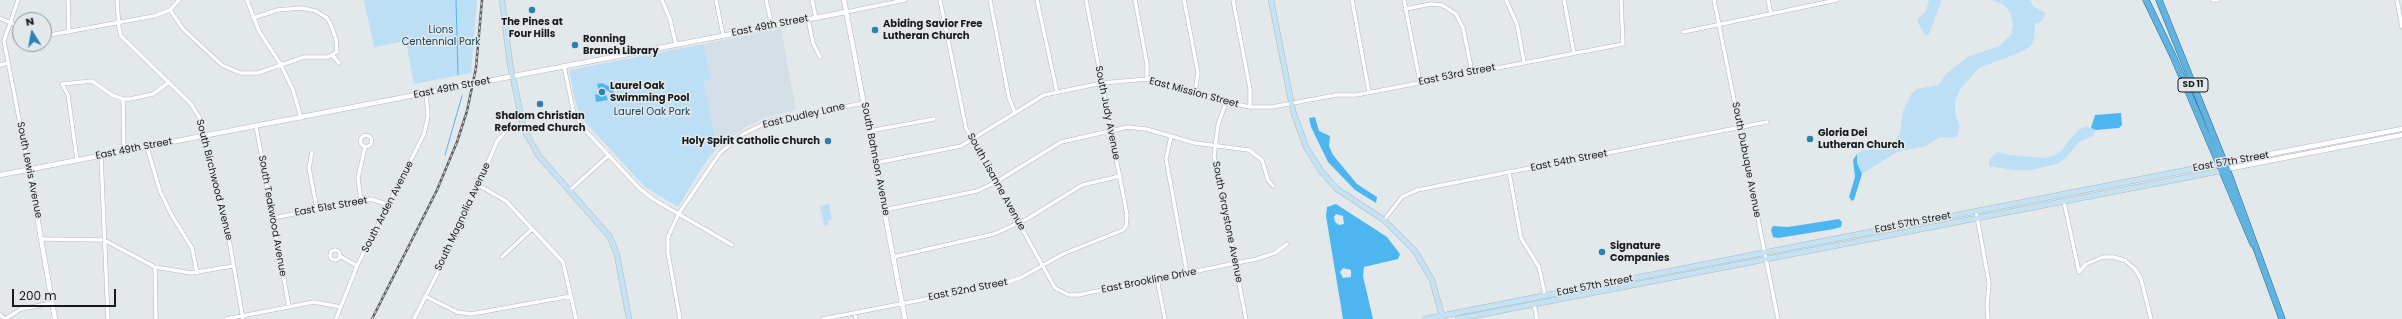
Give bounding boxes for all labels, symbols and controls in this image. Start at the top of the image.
marker: The Pines at Four Hills [527,5,537,15]
north arrow [12,12,52,52]
text: N [24,13,35,30]
street label: East 49th Street [731,13,809,39]
place label: The Pines at Four Hills [501,16,563,40]
place label: Abiding Savior Free Lutheran Church [883,18,982,42]
park label: Lions Centennial Park [402,24,480,48]
marker: Abiding Savior Free Lutheran Church [870,25,880,35]
place label: Ronning Branch Library [583,33,658,56]
marker: Ronning Branch Library [570,40,580,50]
street label: East 53rd Street [1418,62,1496,88]
street label: South Judy Avenue [1092,65,1122,161]
street label: East 49th Street [413,75,491,101]
street label: East Mission Street [1148,75,1240,111]
road number: SD 11 [2178,78,2208,92]
place label: Laurel Oak Swimming Pool [610,80,689,104]
marker: Laurel Oak Swimming Pool [597,87,607,97]
marker: Shalom Christian Reformed Church [535,99,545,109]
street label: East Dudley Lane [762,101,846,131]
street label: South Bahnson Avenue [858,101,892,217]
street label: South Dubuque Avenue [1729,101,1763,219]
park label: Laurel Oak Park [614,106,690,118]
place label: Shalom Christian Reformed Church [495,110,585,134]
street label: South Birchwood Avenue [193,118,235,242]
street label: South Lewis Avenue [14,121,44,219]
place label: Gloria Dei Lutheran Church [1818,127,1905,150]
street label: South Lisanne Avenue [964,131,1028,233]
marker: Gloria Dei Lutheran Church [1805,134,1815,144]
place label: Holy Spirit Catholic Church [682,135,820,147]
street label: East 49th Street [95,136,173,162]
marker: Holy Spirit Catholic Church [823,136,833,146]
street label: East 54th Street [1530,148,1608,174]
street label: East 57th Street [2192,149,2270,175]
street label: South Teakwood Avenue [255,154,289,278]
street label: South Arden Avenue [360,159,416,255]
street label: South Graystone Avenue [1209,160,1245,284]
street label: South Magnolia Avenue [433,161,493,273]
street label: East 51st Street [294,195,368,219]
street label: East 57th Street [1874,210,1952,236]
place label: Signature Companies [1610,240,1670,264]
marker: Signature Companies [1597,247,1607,257]
street label: East Brookline Drive [1100,266,1198,296]
street label: East 57th Street [1556,273,1634,299]
street label: East 52nd Street [927,276,1009,304]
scale bar [14,281,118,307]
text: 200 m [19,287,57,304]

